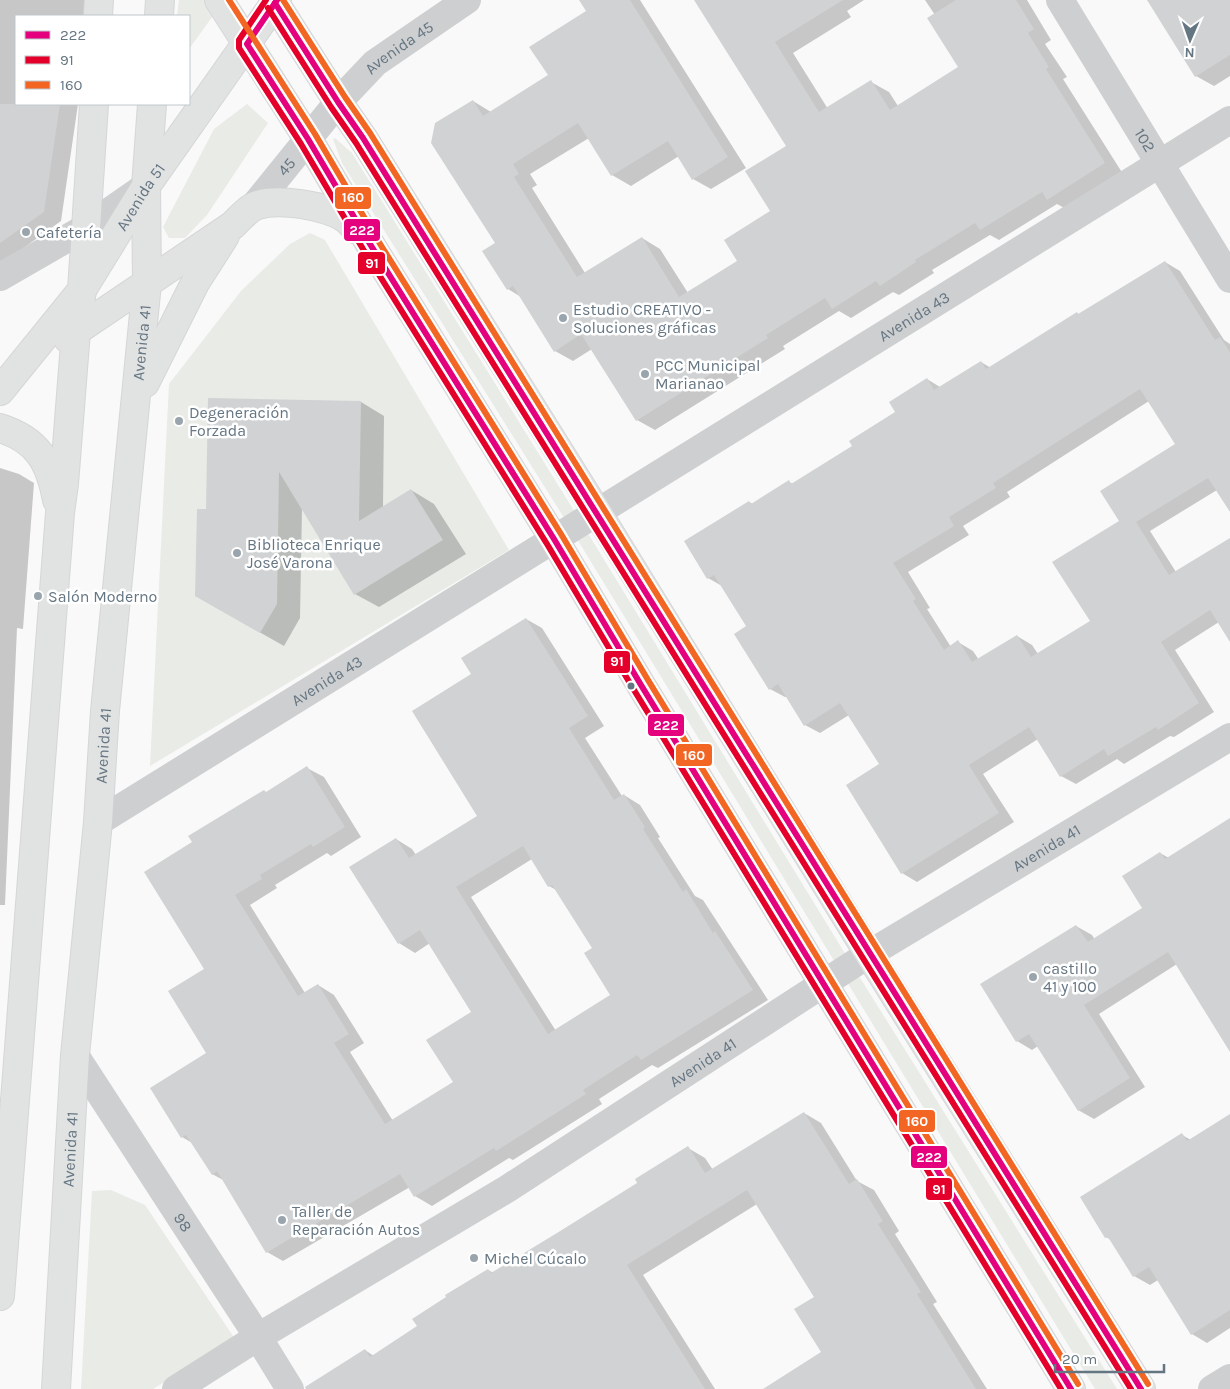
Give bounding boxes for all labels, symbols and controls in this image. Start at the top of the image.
legend [15,15,190,105]
north arrow [1165,15,1215,65]
street label: Avenida 45 [360,17,437,78]
text: 222 [60,26,86,44]
text: N [1184,44,1195,61]
text: 91 [60,51,74,69]
text: 160 [60,76,83,94]
street label: 102 [1131,125,1160,155]
street label: 45 [273,153,299,179]
street label: Avenida 51 [112,159,169,234]
line badge: 160 [334,186,372,210]
text: 160 [342,189,364,206]
line badge: 222 [343,218,381,242]
text: 222 [349,222,375,239]
place label: Cafetería [36,223,102,242]
marker: Cafetería [20,226,32,238]
line badge: 91 [357,251,386,275]
text: 91 [365,255,379,272]
street label: Avenida 43 [875,287,953,345]
place label: Estudio CREATIVO - Soluciones gráficas [573,300,717,337]
street label: Avenida 41 [128,304,154,381]
marker: Estudio CREATIVO - Soluciones gráficas [557,312,569,324]
place label: PCC Municipal Marianao [655,356,761,393]
marker: PCC Municipal Marianao [639,368,651,380]
place label: Degeneración Forzada [189,403,289,440]
marker: Degeneración Forzada [173,415,185,427]
place label: Biblioteca Enrique José Varona [247,535,381,572]
marker: Biblioteca Enrique José Varona [231,547,243,559]
place label: Salón Moderno [48,587,157,606]
marker: Salón Moderno [32,590,44,602]
line badge: 91 [603,650,631,674]
street label: Avenida 43 [288,651,366,709]
text: 91 [610,653,624,670]
unlabelled marker [626,681,636,691]
street label: Avenida 41 [91,707,115,784]
line badge: 222 [647,713,685,737]
text: 222 [653,717,679,734]
line badge: 160 [675,743,713,767]
text: 160 [683,747,705,764]
street label: Avenida 41 [1009,820,1084,875]
place label: castillo 41 y 100 [1043,959,1097,996]
marker: castillo 41 y 100 [1027,971,1039,983]
street label: Avenida 41 [666,1033,740,1091]
line badge: 160 [898,1109,936,1133]
street label: Avenida 41 [58,1111,81,1188]
text: 160 [906,1113,928,1130]
line badge: 222 [910,1145,948,1169]
text: 222 [916,1149,942,1166]
line badge: 91 [925,1177,953,1201]
text: 91 [932,1181,946,1198]
place label: Taller de Reparación Autos [292,1202,420,1239]
street label: 98 [170,1209,197,1235]
marker: Taller de Reparación Autos [276,1214,288,1226]
place label: Michel Cúcalo [484,1249,587,1268]
marker: Michel Cúcalo [468,1252,480,1264]
scale bar [1055,1342,1164,1374]
text: 20 m [1062,1350,1097,1368]

